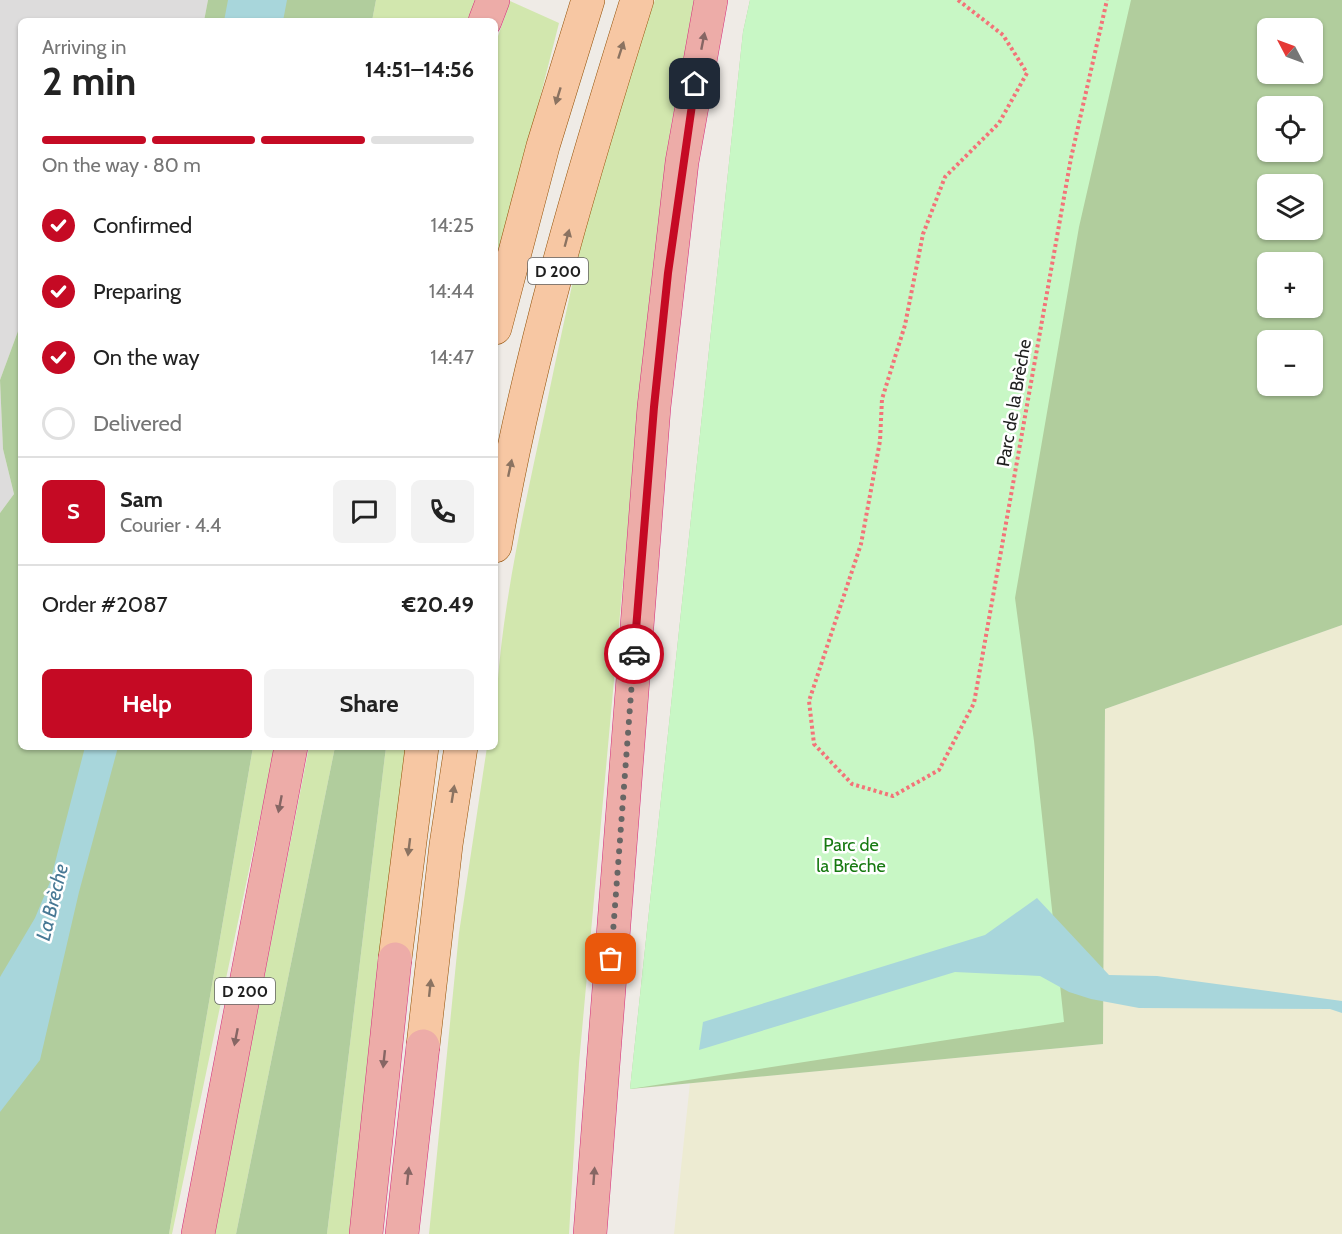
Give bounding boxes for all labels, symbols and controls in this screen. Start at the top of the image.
north arrow [1257,18,1323,84]
map controls [1257,18,1323,396]
one-way arrow [699,32,708,51]
text: Arriving in [42,35,126,59]
one-way arrow [617,41,626,59]
text: 14:51–14:56 [365,56,474,83]
text: 2 min [42,57,136,105]
pin [669,58,720,109]
icon: home [678,67,711,100]
one-way arrow [553,87,562,105]
button: locate [1257,96,1323,162]
text: On the way · 80 m [42,153,201,177]
button: layers [1257,174,1323,240]
icon: check [42,209,75,242]
text: Confirmed [93,212,192,239]
text: 14:25 [430,213,474,237]
one-way arrow [562,228,572,247]
button: + [1257,252,1323,318]
road number: D 200 [528,258,588,284]
icon: check [42,275,75,308]
text: Preparing [93,278,181,305]
text: 14:44 [429,279,474,303]
button: − [1257,330,1323,396]
street label: Parc de la Brèche [992,338,1036,468]
icon: check [42,341,75,374]
text: On the way [93,344,200,371]
text: 14:47 [430,345,474,369]
text: Delivered [93,410,182,437]
one-way arrow [506,459,516,477]
button: chat [333,480,396,543]
button: phone [411,480,474,543]
text: Sam [120,486,163,513]
text: S [67,498,80,525]
text: Courier · 4.4 [120,513,221,537]
text: Order #2087 [42,591,168,618]
text: €20.49 [402,591,474,618]
courier [604,624,664,684]
icon: car [618,638,651,671]
button: Help [42,669,252,738]
button: Share [264,669,474,738]
one-way arrow [449,785,458,804]
one-way arrow [275,795,284,814]
park label: Parc de la Brèche [816,834,886,877]
one-way arrow [404,837,413,856]
water label: La Brèche [31,861,73,943]
pin [585,933,636,984]
icon: bag [594,942,627,975]
road number: D 200 [215,978,275,1004]
one-way arrow [425,978,435,997]
one-way arrow [231,1028,240,1047]
one-way arrow [379,1050,389,1069]
one-way arrow [404,1166,413,1185]
one-way arrow [589,1166,599,1185]

